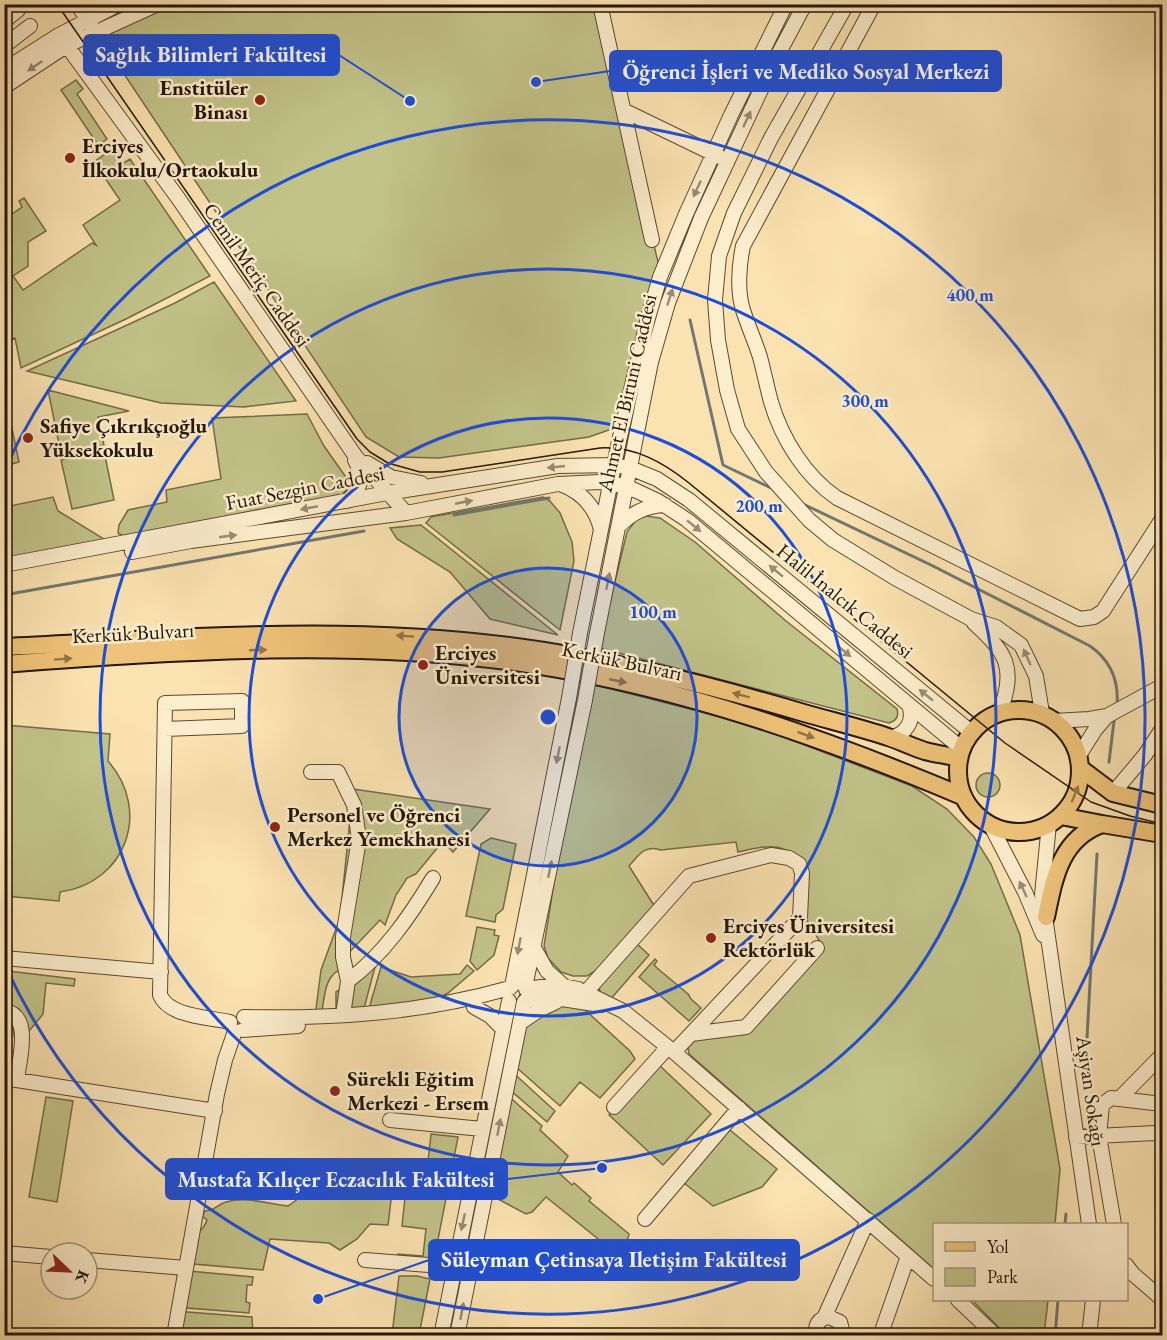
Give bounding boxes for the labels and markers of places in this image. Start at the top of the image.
callout: Sağlık Bilimleri Fakültesi [84,35,339,75]
callout: Öğrenci İşleri ve Mediko Sosyal Merkezi [610,51,1001,91]
place label: Enstitüler Binası [160,74,248,125]
marker: Enstitüler Binası [253,93,267,107]
place label: Erciyes İlkokulu/Ortaokulu [82,132,259,183]
marker: Erciyes İlkokulu/Ortaokulu [63,151,77,165]
place label: Safiye Çıkrıkçıoğlu Yüksekokulu [40,412,208,463]
marker: Safiye Çıkrıkçıoğlu Yüksekokulu [21,431,35,445]
place label: Erciyes Üniversitesi [435,639,540,690]
marker: Erciyes Üniversitesi [416,658,430,672]
centre of rings [538,707,558,727]
place label: Personel ve Öğrenci Merkez Yemekhanesi [287,801,470,852]
marker: Personel ve Öğrenci Merkez Yemekhanesi [268,820,282,834]
place label: Erciyes Üniversitesi Rektörlük [723,912,894,963]
marker: Erciyes Üniversitesi Rektörlük [704,931,718,945]
place label: Sürekli Eğitim Merkezi - Ersem [347,1065,489,1116]
marker: Sürekli Eğitim Merkezi - Ersem [328,1084,342,1098]
callout: Mustafa Kılıçer Eczacılık Fakültesi [166,1159,507,1199]
callout: Süleyman Çetinsaya Iletişim Fakültesi [429,1240,799,1280]

